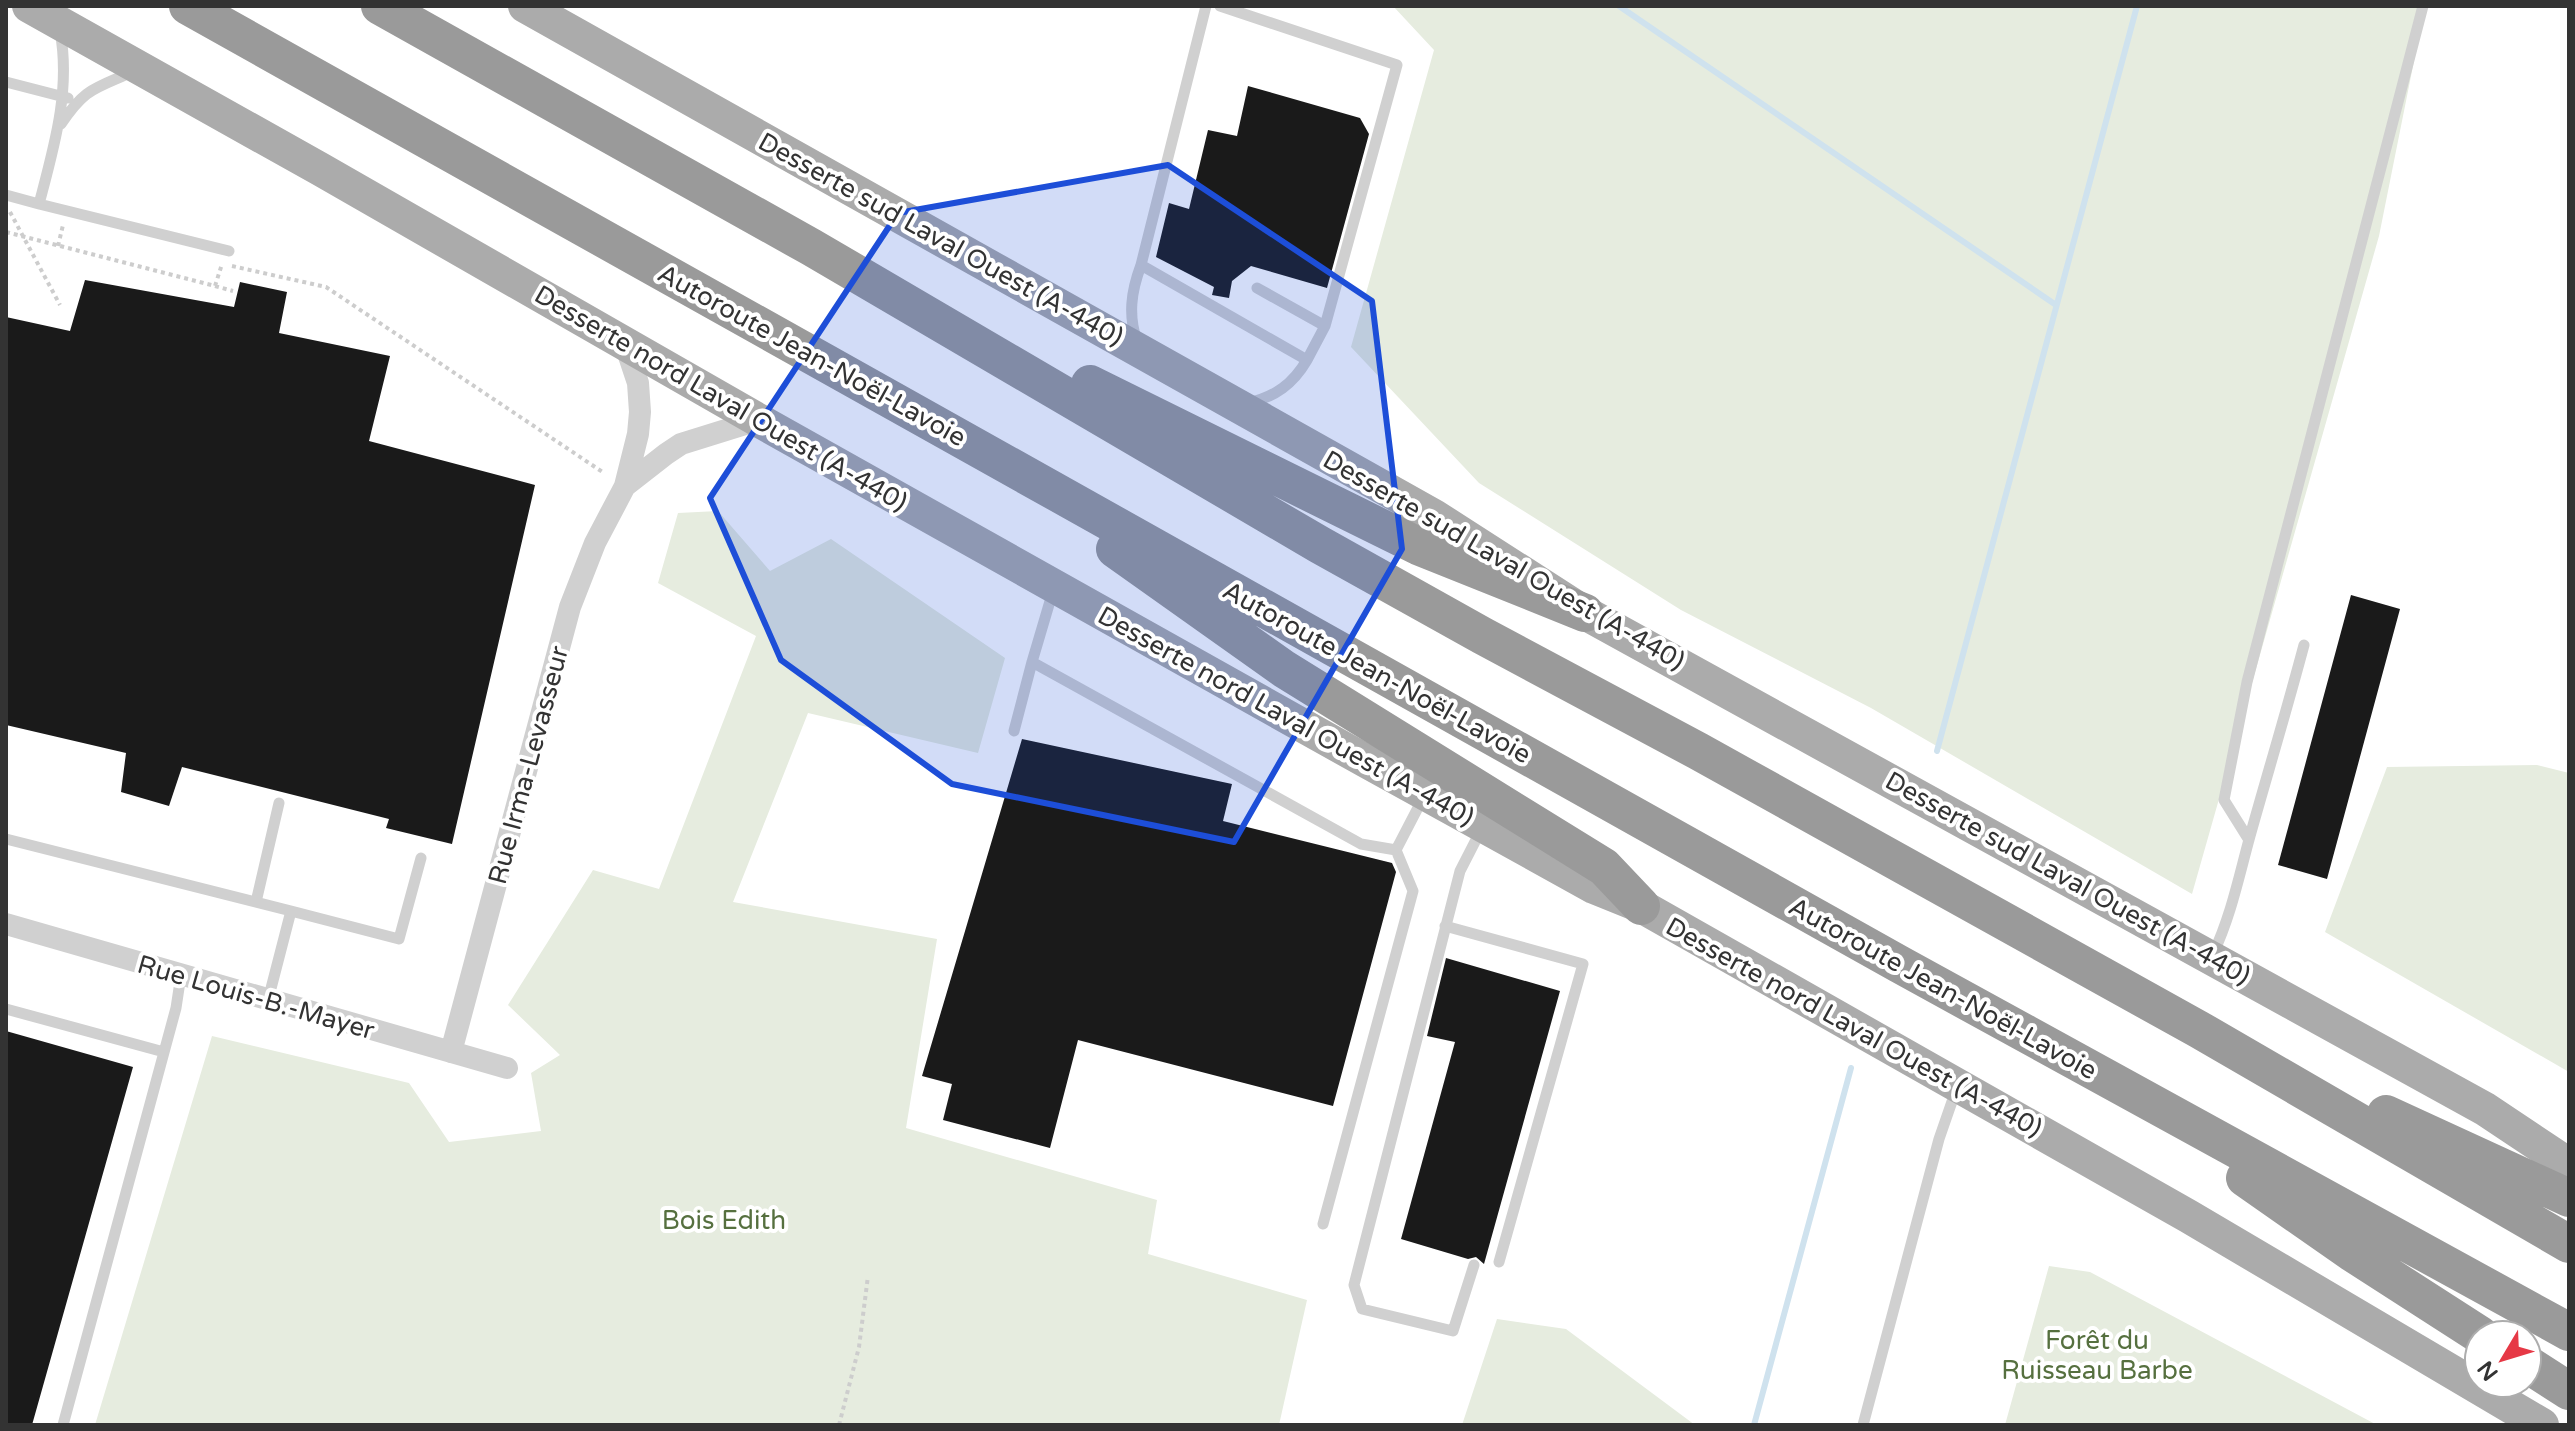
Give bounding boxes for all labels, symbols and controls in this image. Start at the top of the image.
street label: Desserte sud Laval Ouest (A-440) [753,126,1129,353]
street label: Autoroute Jean-Noël-Lavoie [652,258,971,453]
street label: Desserte nord Laval Ouest (A-440) [529,279,913,518]
street label: Desserte sud Laval Ouest (A-440) [1318,444,1690,677]
street label: Autoroute Jean-Noël-Lavoie [1217,575,1536,770]
street label: Desserte nord Laval Ouest (A-440) [1092,600,1479,833]
street label: Rue Irma-Levasseur [482,643,575,888]
street label: Desserte sud Laval Ouest (A-440) [1880,765,2256,992]
street label: Autoroute Jean-Noël-Lavoie [1783,891,2102,1086]
street label: Desserte nord Laval Ouest (A-440) [1660,911,2047,1144]
street label: Rue Louis-B.-Mayer [134,949,378,1046]
park label: Bois Edith [662,1205,786,1236]
north arrow [2463,1319,2543,1399]
park label: Forêt du Ruisseau Barbe [2001,1325,2193,1386]
text: N [2472,1356,2504,1386]

